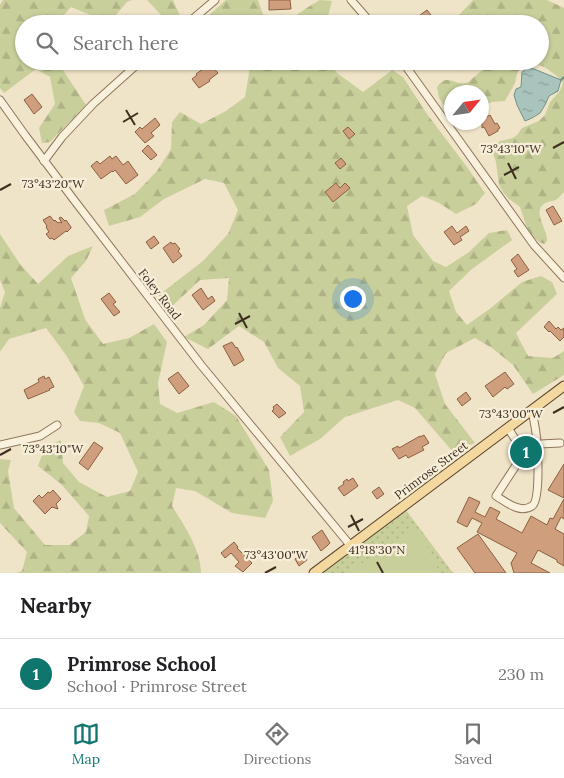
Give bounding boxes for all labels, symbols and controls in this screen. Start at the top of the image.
search box [15,15,549,70]
icon: search [33,29,61,57]
text: Search here [73,31,179,55]
north arrow [444,85,489,130]
text: 73°43'10"W [481,141,542,156]
text: 73°43'20"W [22,176,85,191]
street label: Foley Road [135,266,185,322]
your location [340,286,366,312]
text: 73°43'00"W [479,406,544,421]
pin: 1 [510,433,542,471]
street label: Primrose Street [391,437,471,502]
text: 73°43'10"W [23,441,84,456]
text: 41°18'30"N [349,542,405,557]
text: 73°43'00"W [244,547,309,562]
text: Nearby [20,592,91,619]
text: Primrose School [67,652,216,676]
text: 1 [33,664,39,684]
text: 230 m [498,664,544,684]
text: School · Primrose Street [67,676,247,696]
tab: Map [72,720,100,768]
tab: Directions [243,720,311,768]
tab: Saved [454,720,492,768]

